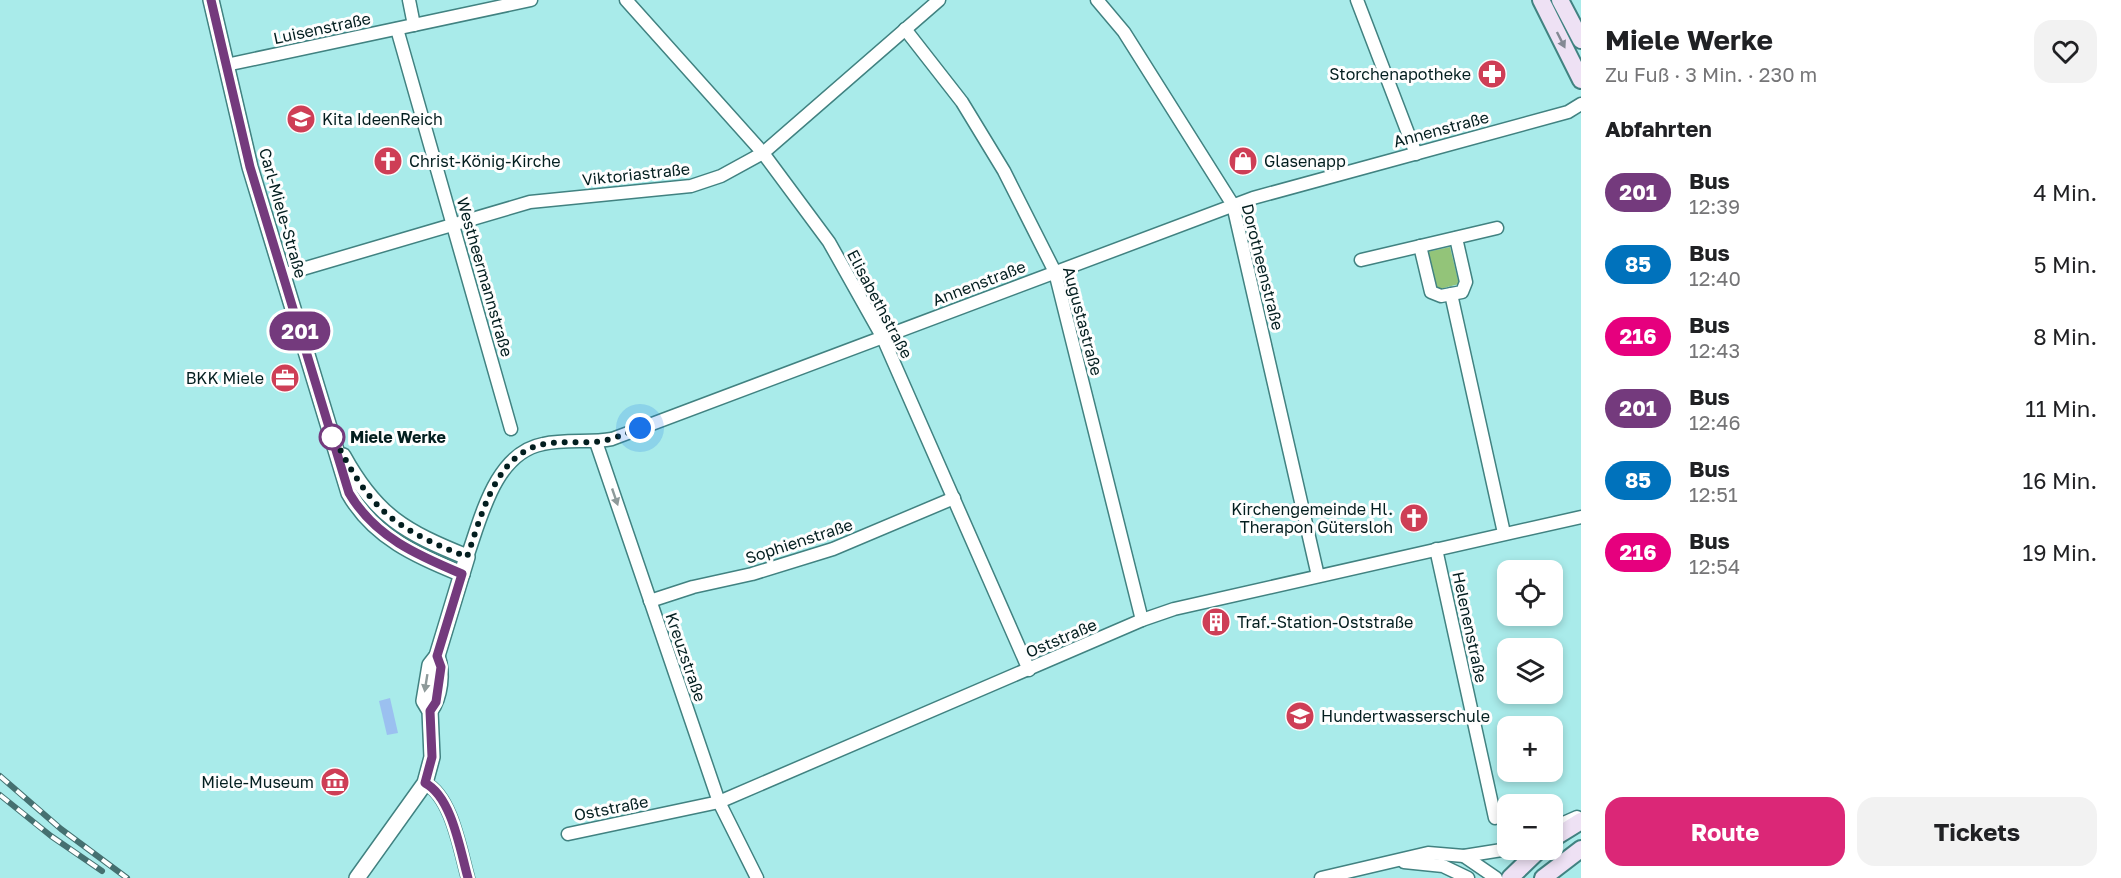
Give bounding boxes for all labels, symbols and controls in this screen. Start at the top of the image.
street label: Luisenstraße [272,8,372,48]
button: heart [2034,20,2097,83]
text: Miele Werke [1605,23,1773,56]
one-way arrow [1557,31,1566,48]
pharmacy icon: Storchenapotheke [1476,58,1508,90]
text: Zu Fuß · 3 Min. · 230 m [1605,62,1817,86]
place label: Storchenapotheke [1329,64,1471,84]
school or university icon: Kita IdeenReich [285,103,317,135]
street label: Annenstraße [1391,107,1491,151]
place label: Kita IdeenReich [322,109,443,129]
text: Abfahrten [1605,115,1712,142]
church icon: Christ-König-Kirche [372,145,404,177]
shop icon: Glasenapp [1227,145,1259,177]
street label: Carl-Miele-Straße [255,146,311,280]
place label: Christ-König-Kirche [409,151,561,171]
place label: Glasenapp [1264,151,1346,171]
street label: Viktoriastraße [581,158,691,190]
text: Bus [1689,167,1730,194]
text: 201 [1619,179,1657,205]
text: 4 Min. [2033,179,2097,206]
text: 12:39 [1689,194,1740,218]
street label: Westheermannstraße [453,195,517,359]
street label: Dorotheenstraße [1238,202,1288,332]
text: Bus [1689,239,1730,266]
street label: Elisabethstraße [843,246,917,362]
text: 85 [1625,251,1651,277]
text: 5 Min. [2034,251,2097,278]
street label: Annenstraße [930,256,1028,310]
street label: Augustastraße [1059,264,1107,378]
text: 12:40 [1689,266,1741,290]
text: Bus [1689,311,1730,338]
line badge: 201 [266,312,334,350]
text: 201 [281,318,319,344]
text: 216 [1620,323,1656,349]
text: 8 Min. [2033,323,2097,350]
text: 12:43 [1689,338,1740,362]
office icon: BKK Miele [269,362,301,394]
place label: BKK Miele [186,368,264,388]
text: Bus [1689,383,1730,410]
text: 201 [1619,395,1657,421]
text: 11 Min. [2025,395,2097,422]
text: 12:46 [1689,410,1741,434]
your location [625,413,655,443]
marker: Miele Werke [319,424,345,450]
place label: Miele Werke [350,427,446,447]
text: Bus [1689,455,1730,482]
text: 85 [1625,467,1651,493]
text: 16 Min. [2023,467,2097,494]
text: 12:51 [1689,482,1738,506]
one-way arrow [610,488,620,506]
place label: Kirchengemeinde Hl. Therapon Gütersloh [1231,499,1393,537]
church icon: Kirchengemeinde Hl. Therapon Gütersloh [1398,502,1430,534]
street label: Sophienstraße [743,514,855,568]
text: Bus [1689,527,1730,554]
text: 216 [1620,539,1656,565]
text: 19 Min. [2023,539,2097,566]
text: 12:54 [1689,554,1740,578]
map controls [1497,560,1563,860]
button: locate [1497,560,1563,626]
street label: Helenenstraße [1448,570,1492,684]
building icon: Traf.-Station-Oststraße [1200,606,1232,638]
street label: Kreuzstraße [661,610,711,704]
place label: Traf.-Station-Oststraße [1237,612,1413,632]
street label: Oststraße [1022,614,1100,662]
button: layers [1497,638,1563,704]
one-way arrow [422,674,431,693]
school or university icon: Hundertwasserschule [1284,700,1316,732]
place label: Hundertwasserschule [1321,706,1490,726]
button: + [1497,716,1563,782]
museum icon: Miele-Museum [319,766,351,798]
place label: Miele-Museum [201,772,314,792]
street label: Oststraße [572,791,650,825]
button: − [1497,794,1563,860]
button: Route [1605,797,1845,866]
button: Tickets [1857,797,2097,866]

